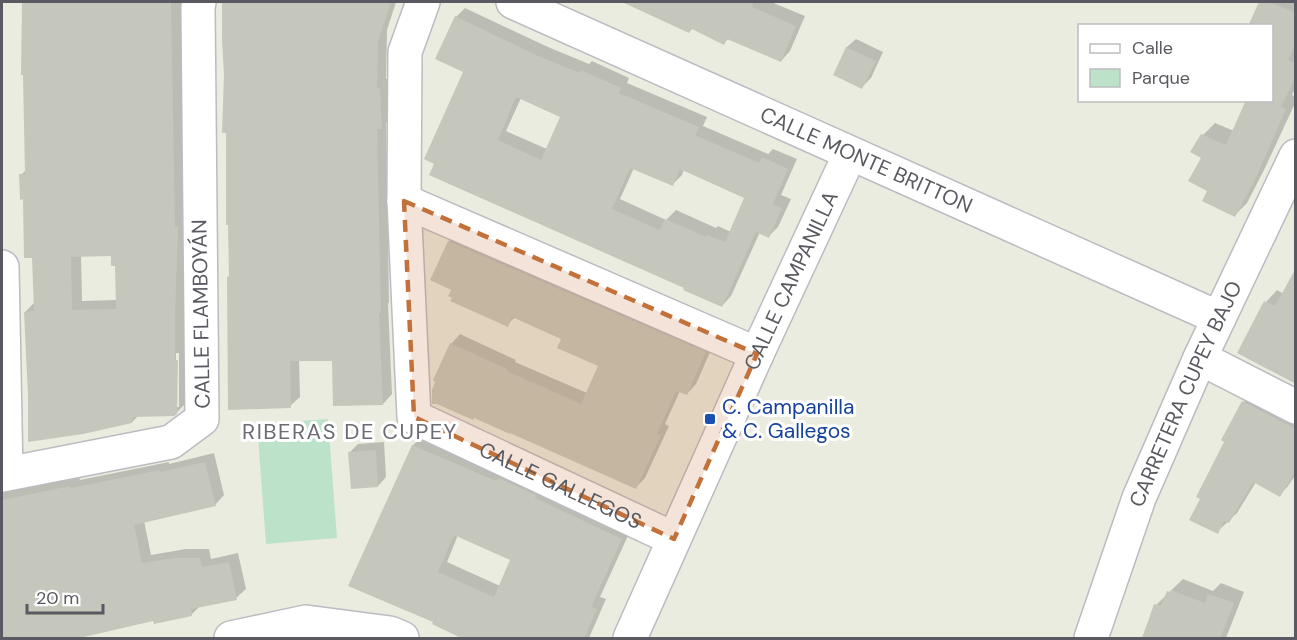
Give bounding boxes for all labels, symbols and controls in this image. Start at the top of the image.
legend [1078,24,1273,102]
text: Calle [1132,36,1173,60]
text: Parque [1132,66,1190,90]
street label: CALLE MONTE BRITTON [756,100,977,220]
street label: CALLE CAMPANILLA [738,187,845,375]
street label: CALLE FLAMBOYÁN [185,219,217,409]
street label: CARRETERA CUPEY BAJO [1123,276,1249,511]
place label: C. Campanilla & C. Gallegos [722,393,854,445]
marker: C. Campanilla & C. Gallegos [703,412,717,426]
district label: RIBERAS DE CUPEY [242,417,458,446]
street label: CALLE GALLEGOS [474,435,646,536]
scale bar [27,577,104,615]
text: 20 m [36,586,79,610]

